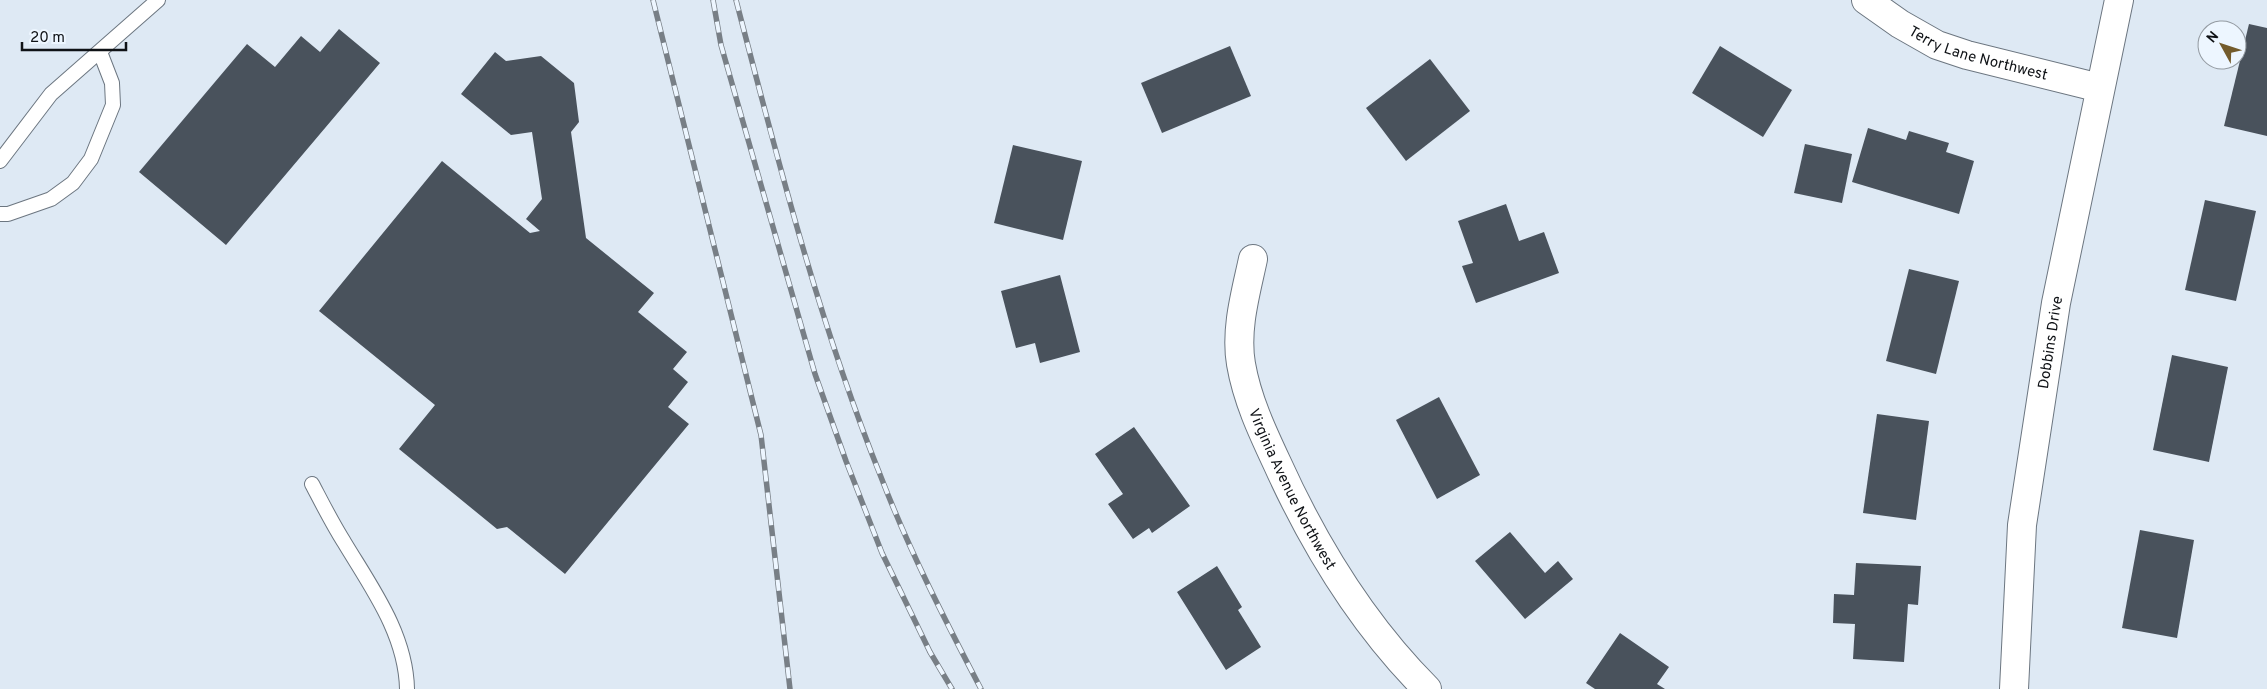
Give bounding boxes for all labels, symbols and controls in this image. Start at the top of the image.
scale bar [22,20,126,52]
north arrow [2197,20,2247,70]
street label: Terry Lane Northwest [1905,23,2049,86]
text: N [2203,28,2223,47]
text: 20 m [30,29,65,48]
street label: Dobbins Drive [2035,294,2068,390]
street label: Virginia Avenue Northwest [1243,406,1339,574]

